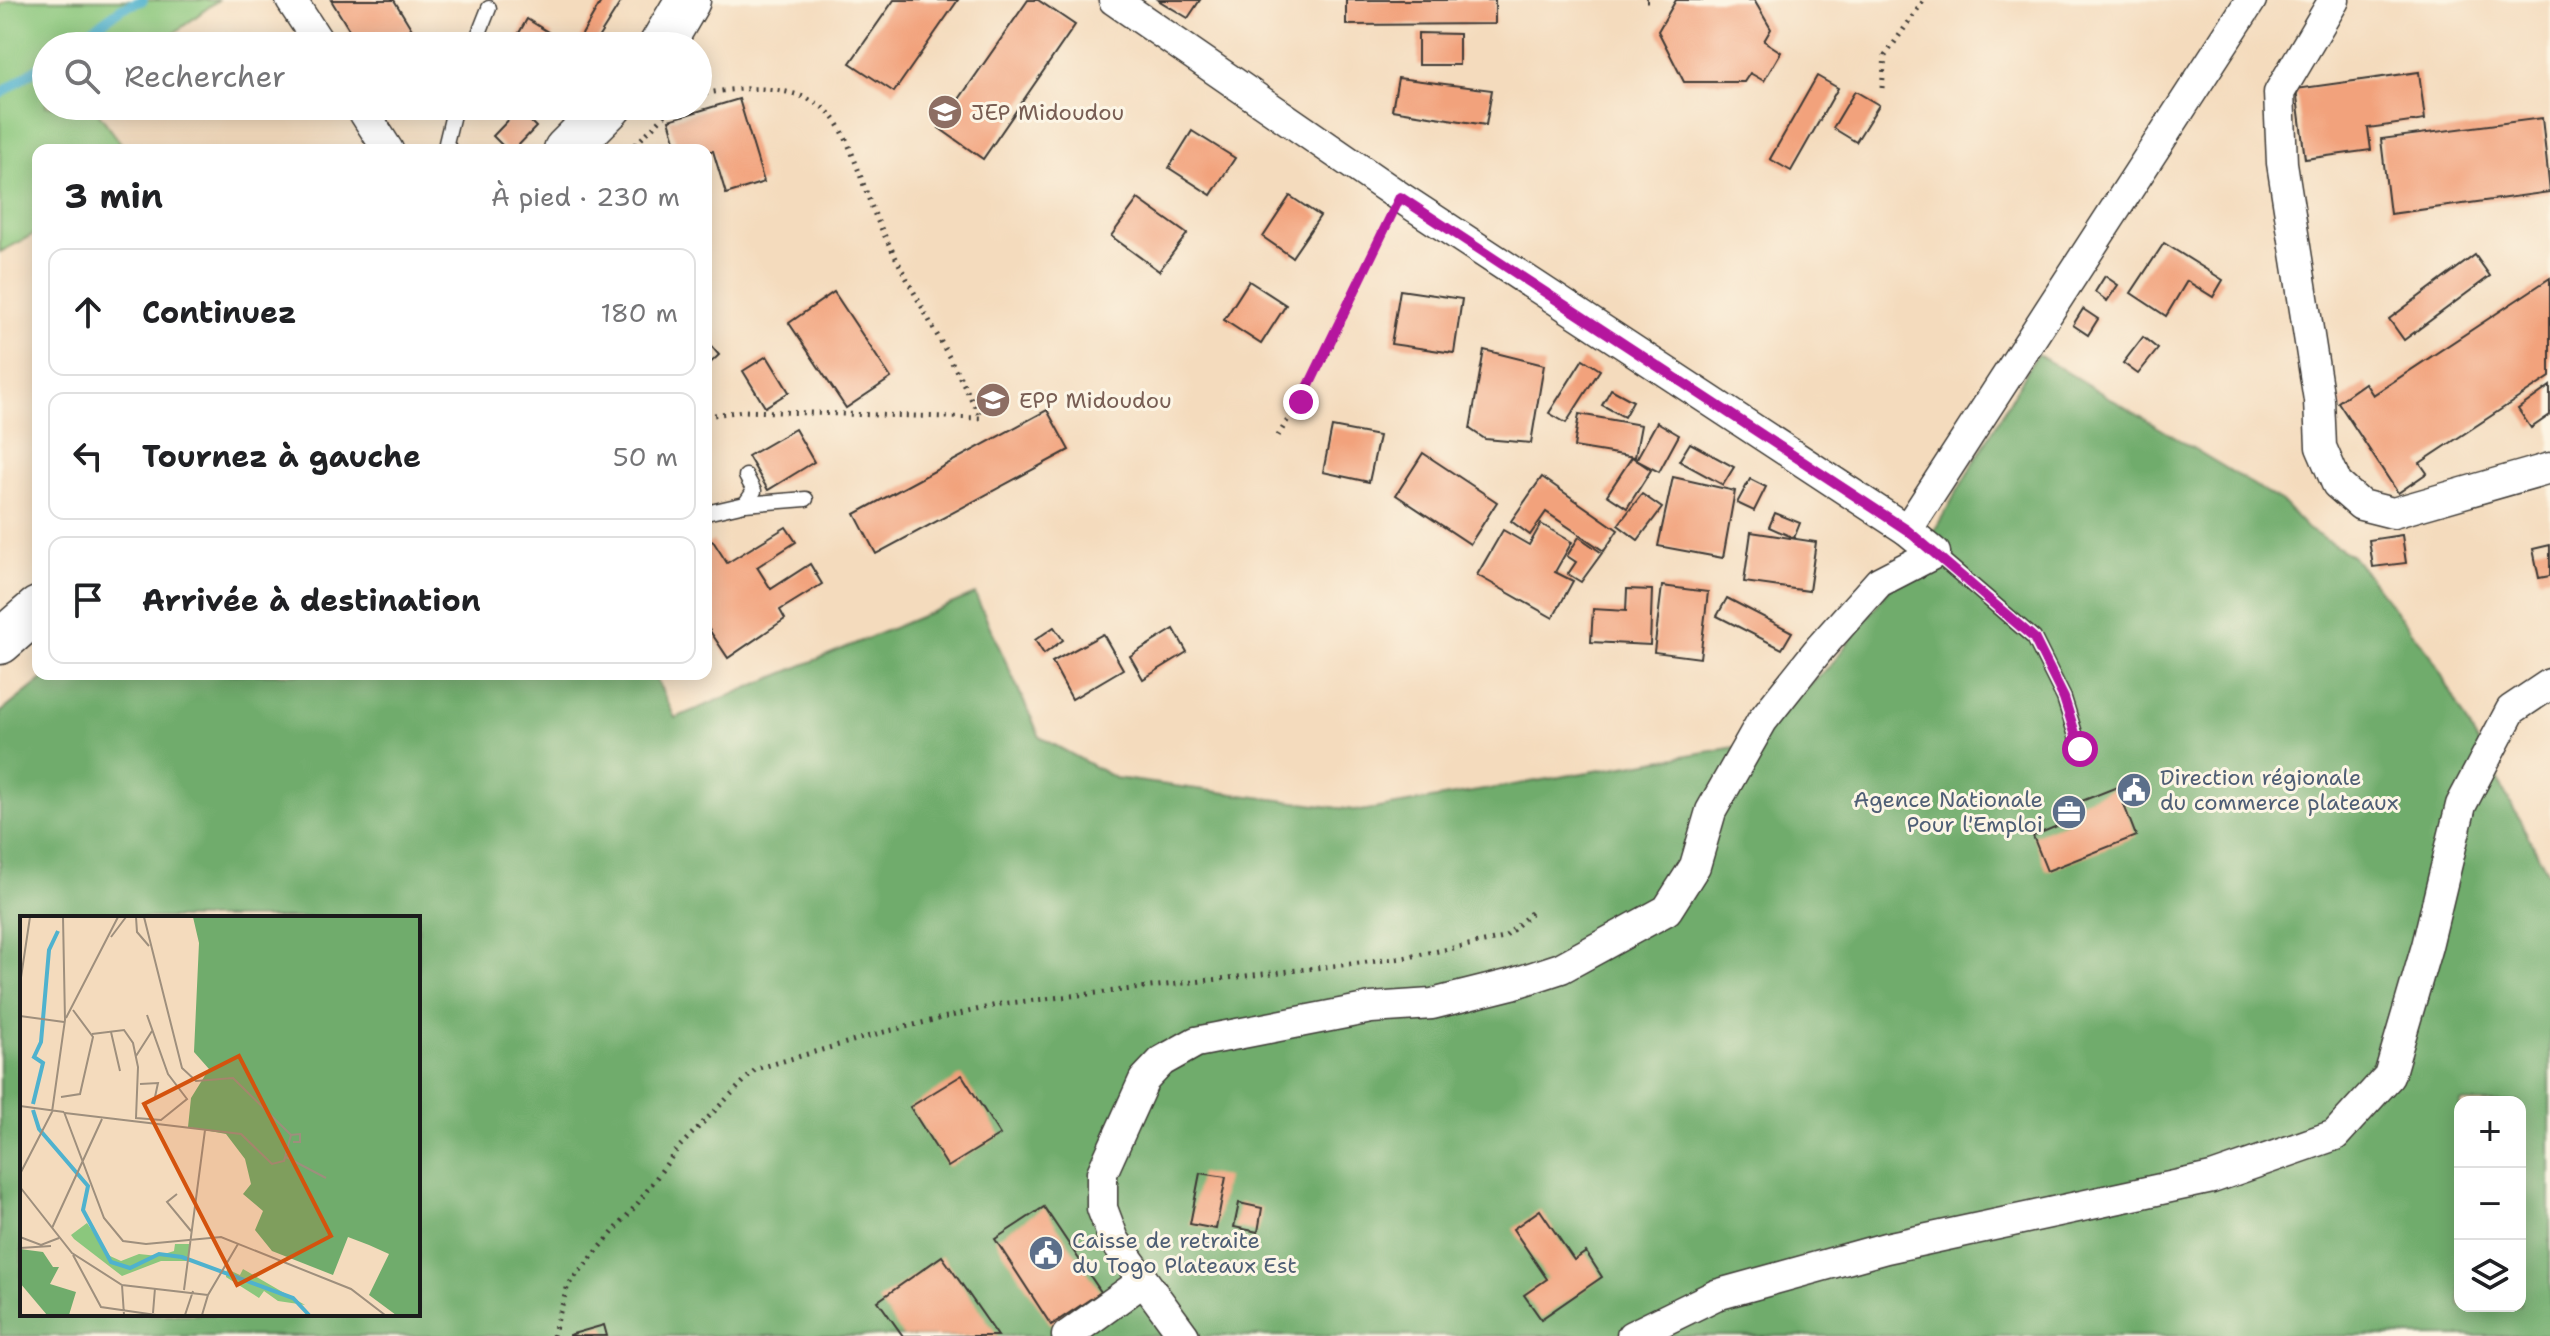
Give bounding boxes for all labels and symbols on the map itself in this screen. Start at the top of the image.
school or university icon: JEP Midoudou [926,93,964,131]
place label: JEP Midoudou [971,98,1124,127]
school or university icon: EPP Midoudou [974,381,1012,419]
route end [1283,384,1319,420]
place label: EPP Midoudou [1019,386,1172,415]
route start [2062,731,2098,767]
place label: Direction régionale du commerce plateaux [2160,763,2398,817]
public building icon: Direction régionale du commerce plateaux [2115,771,2153,809]
place label: Agence Nationale Pour l'Emploi [1853,785,2043,839]
office icon: Agence Nationale Pour l'Emploi [2050,793,2088,831]
inset map [20,916,420,1316]
place label: Caisse de retraite du Togo Plateaux Est [1072,1226,1297,1280]
public building icon: Caisse de retraite du Togo Plateaux Est [1027,1234,1065,1272]

